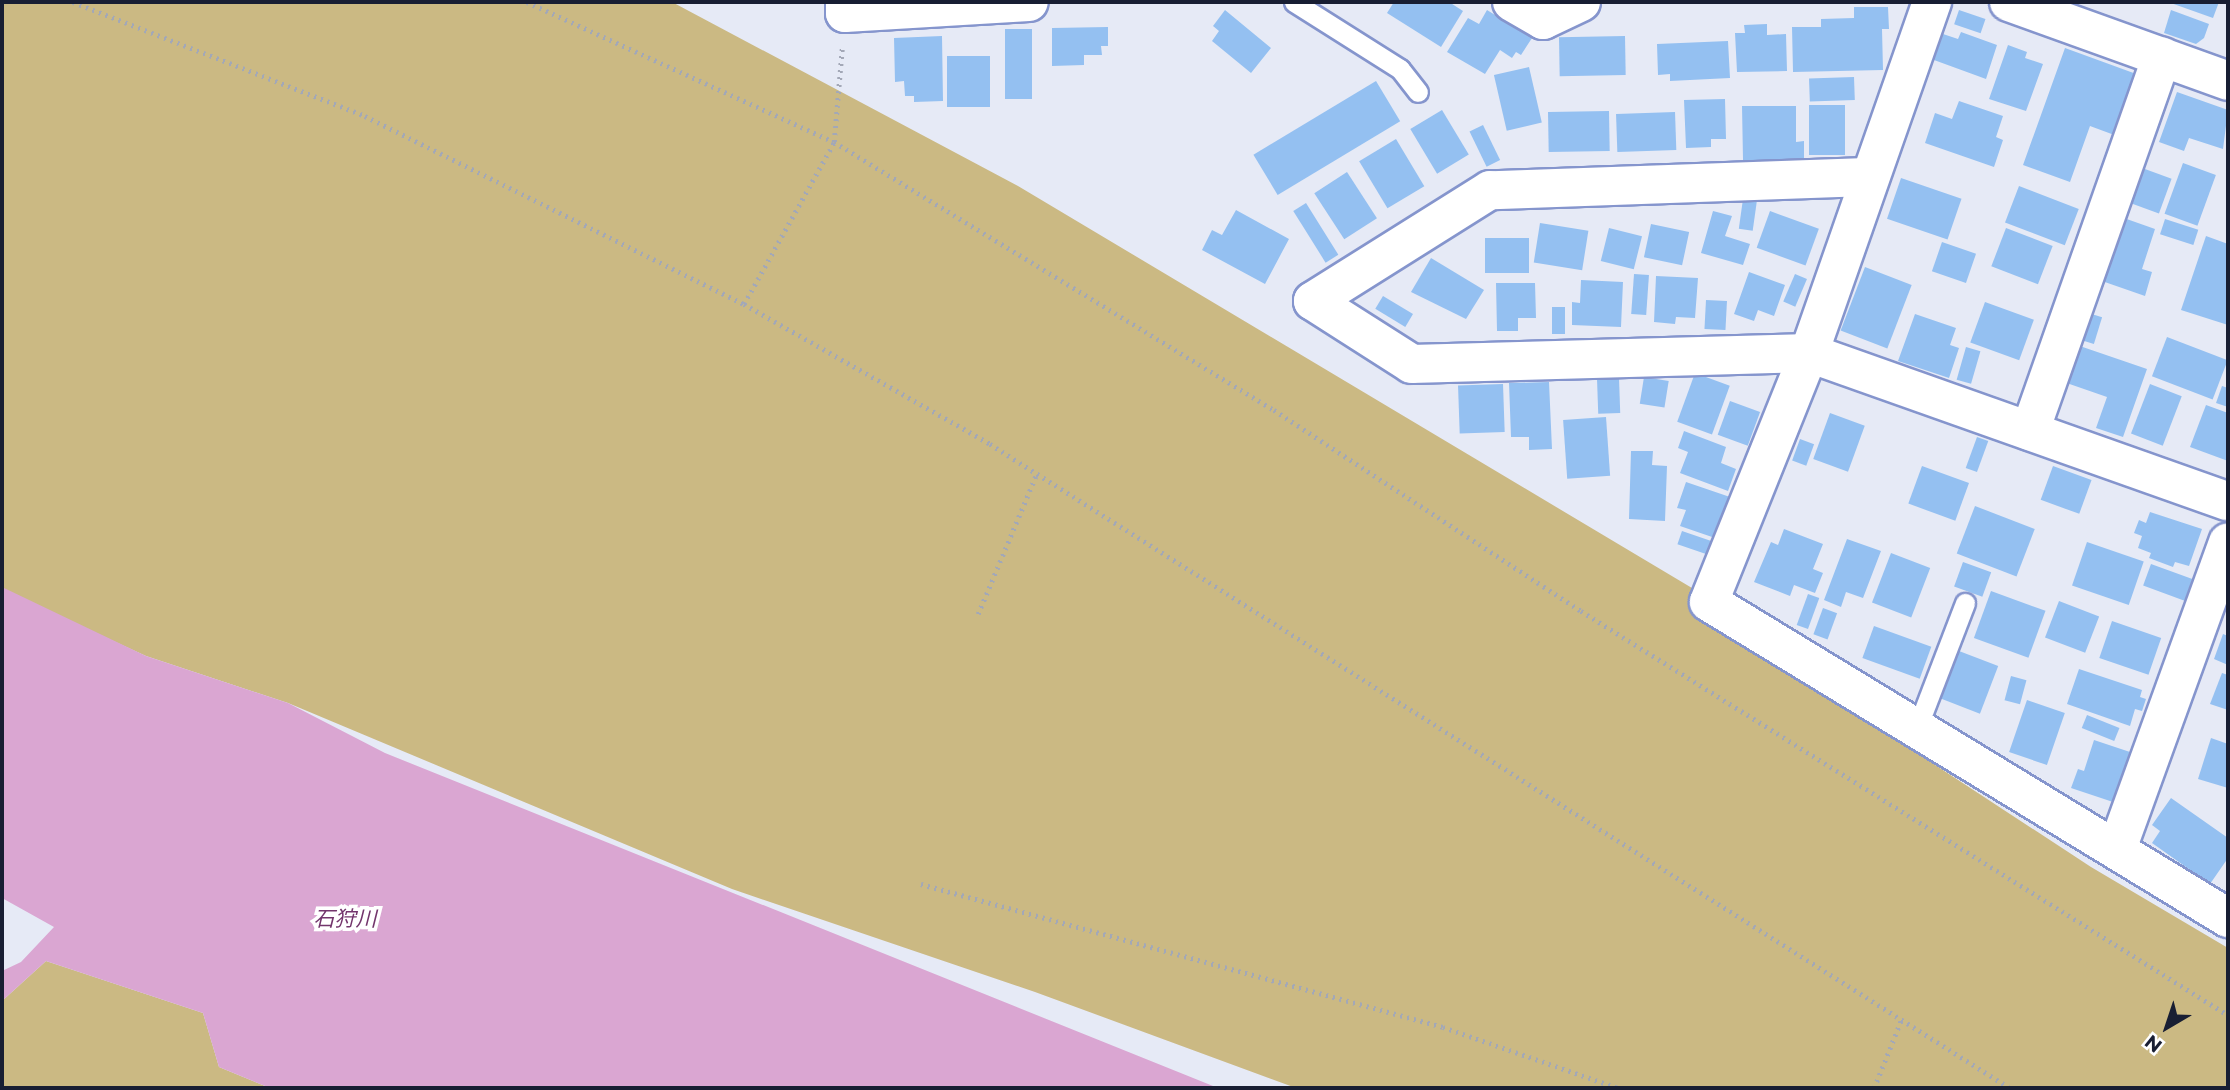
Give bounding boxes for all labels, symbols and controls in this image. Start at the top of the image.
water label: 石狩川 [314,906,376,932]
north arrow [2132,992,2202,1062]
text: N [2140,1030,2167,1057]

